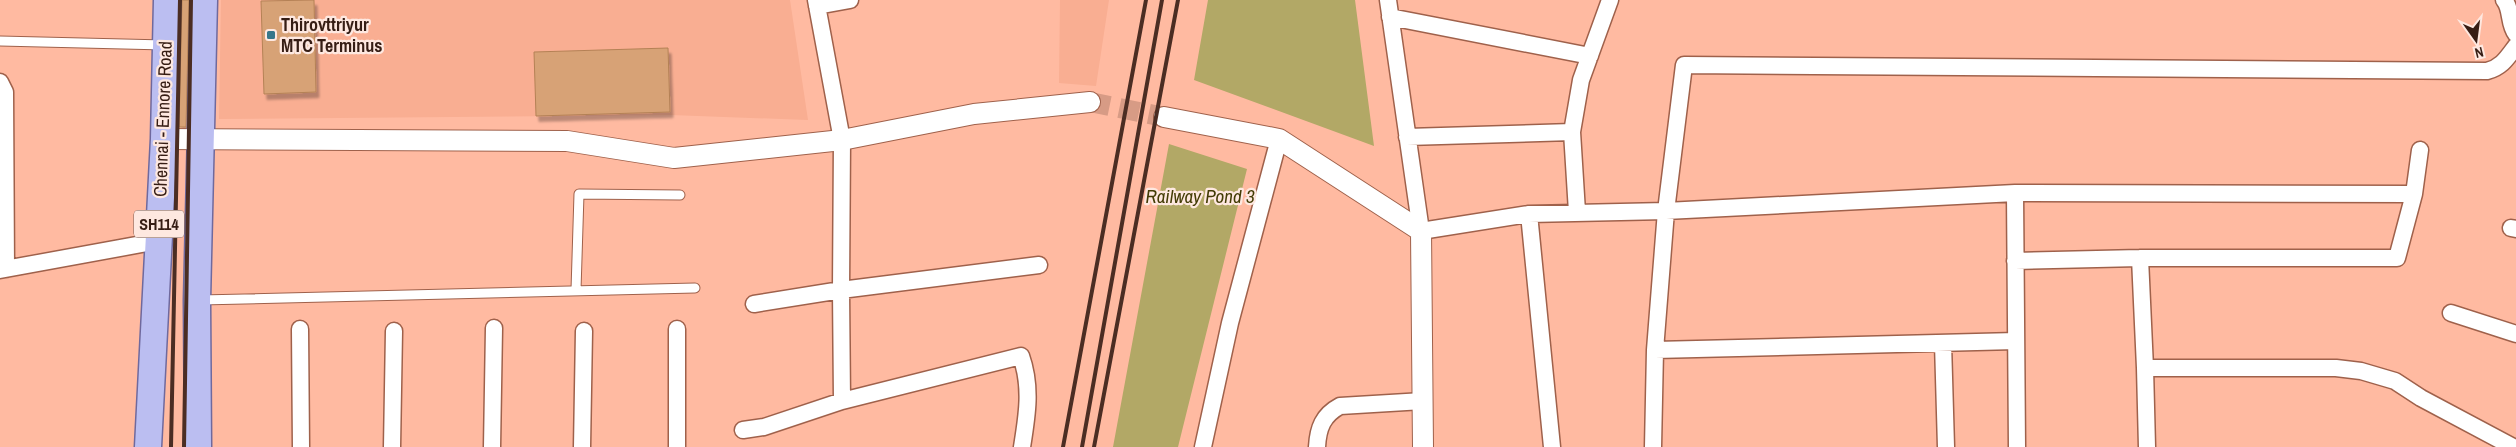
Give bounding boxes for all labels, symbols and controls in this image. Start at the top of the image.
place label: Thirovttriyur MTC Terminus [281,12,382,58]
north arrow [2451,15,2501,65]
marker: Thirovttriyur MTC Terminus [265,29,277,41]
street label: Chennai - Ennore Road [147,41,178,197]
text: N [2473,43,2485,62]
water label: Railway Pond 3 [1145,183,1255,209]
road number: SH114 [134,210,184,238]

